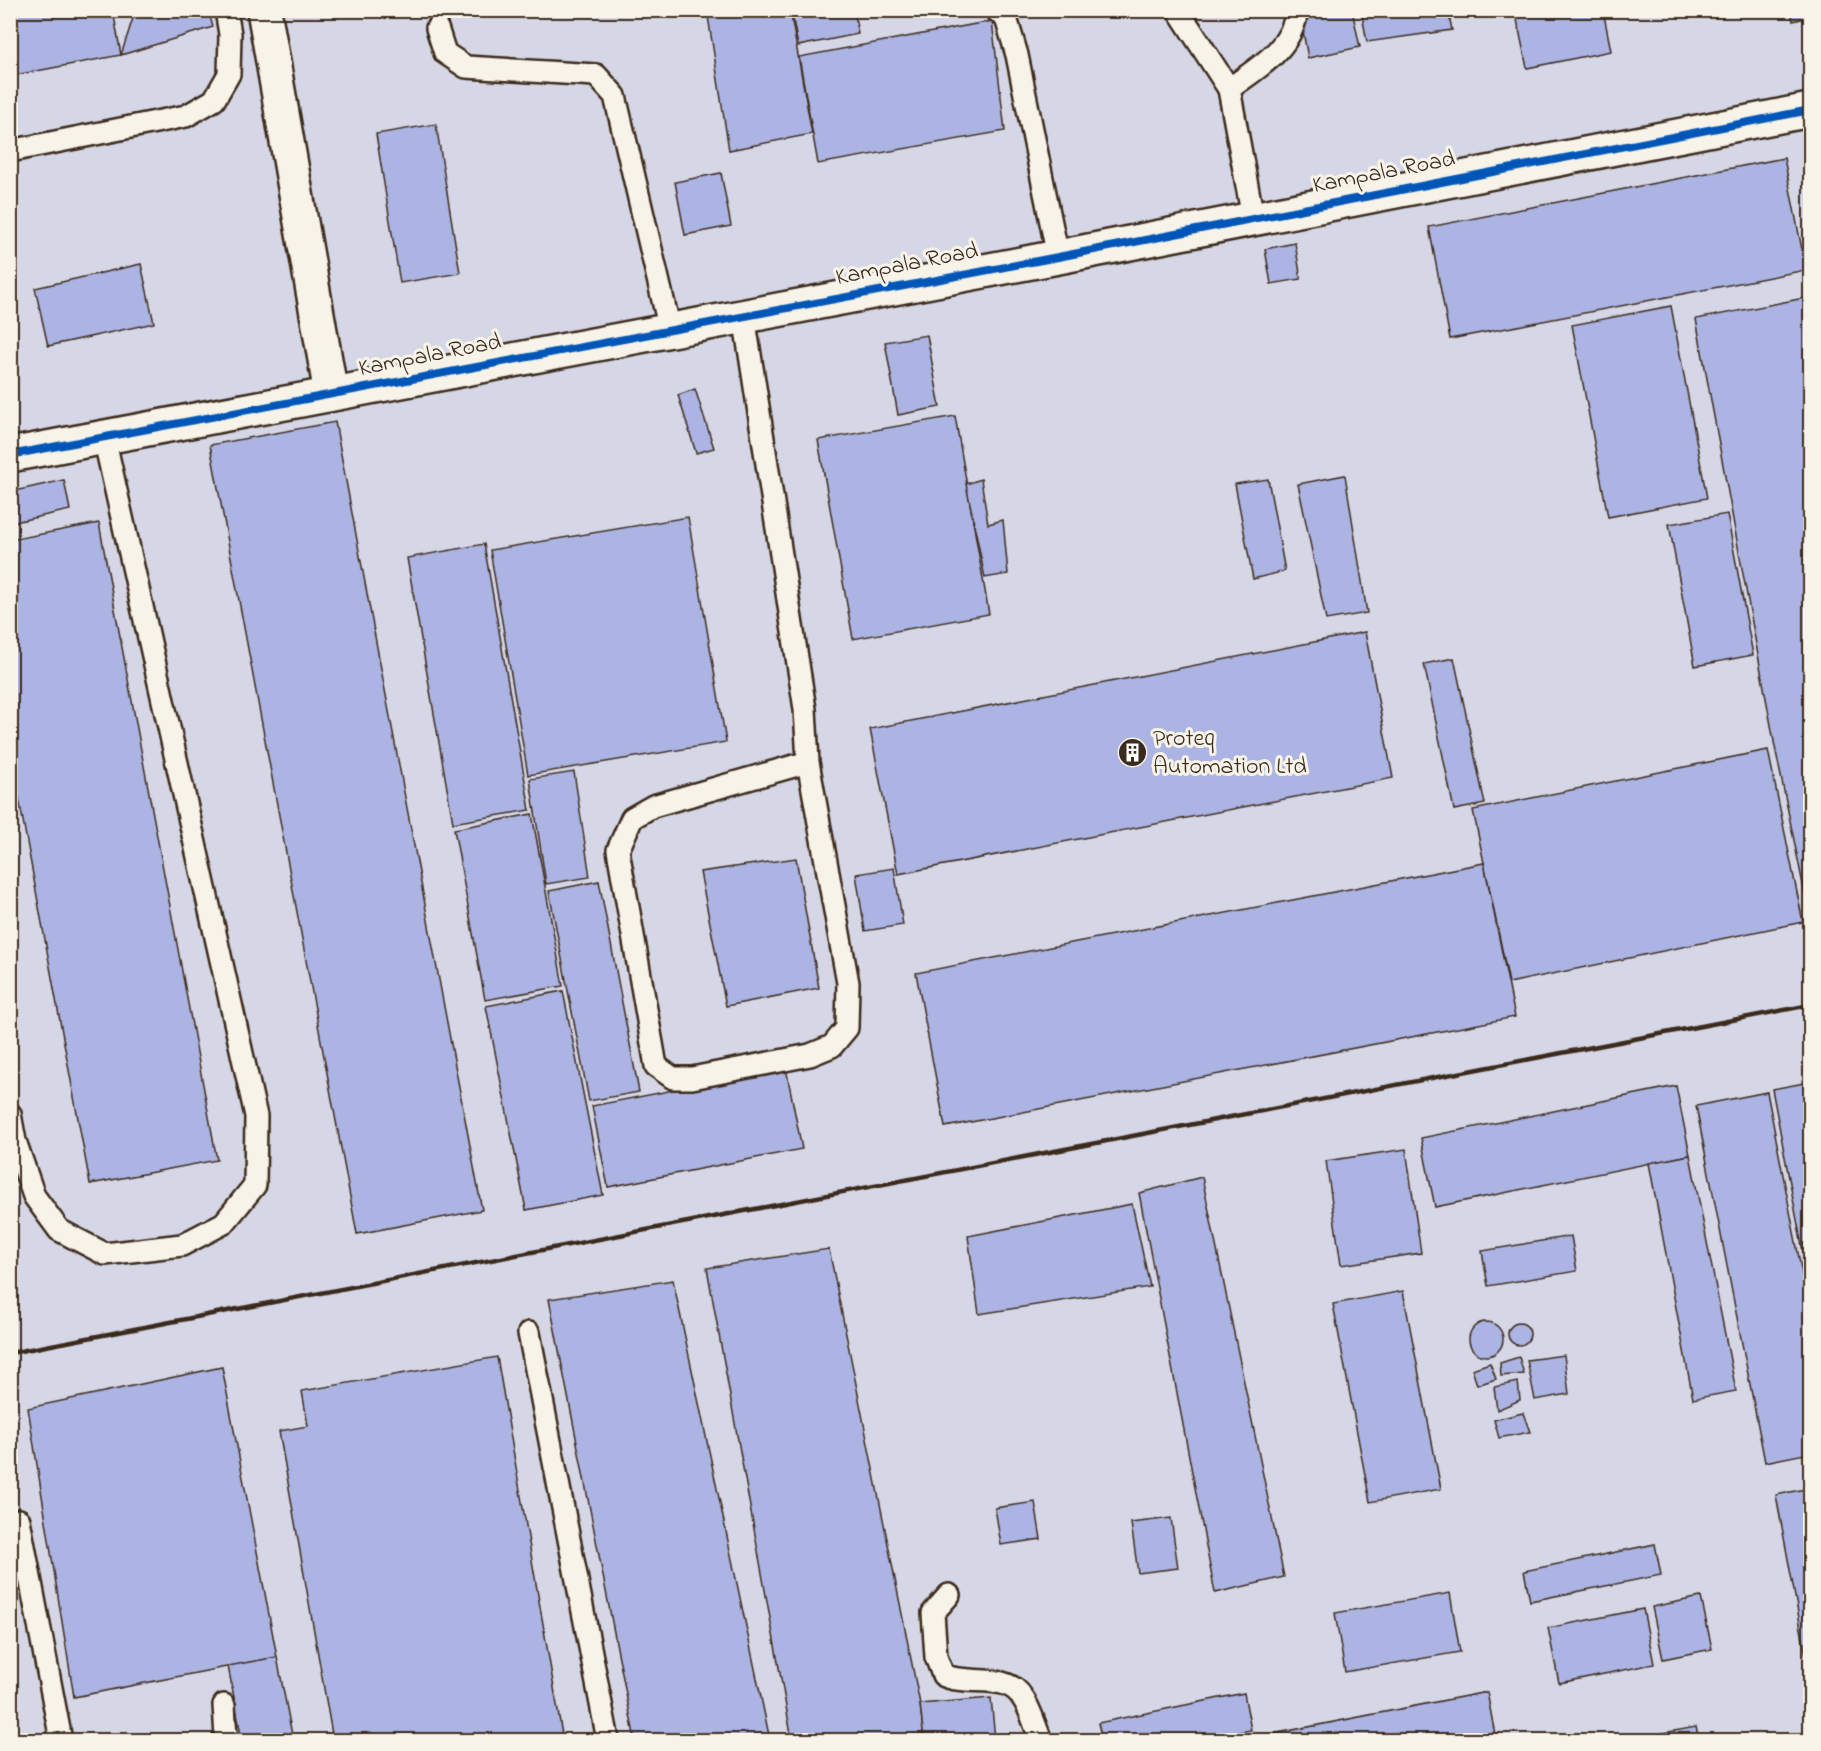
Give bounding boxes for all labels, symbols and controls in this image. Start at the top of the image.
street label: Kampala Road [1310,142,1459,204]
street label: Kampala Road [833,234,982,296]
street label: Kampala Road [356,325,505,387]
place label: Proteq Automation Ltd [1153,722,1307,785]
building icon: Proteq Automation Ltd [1116,737,1148,769]

